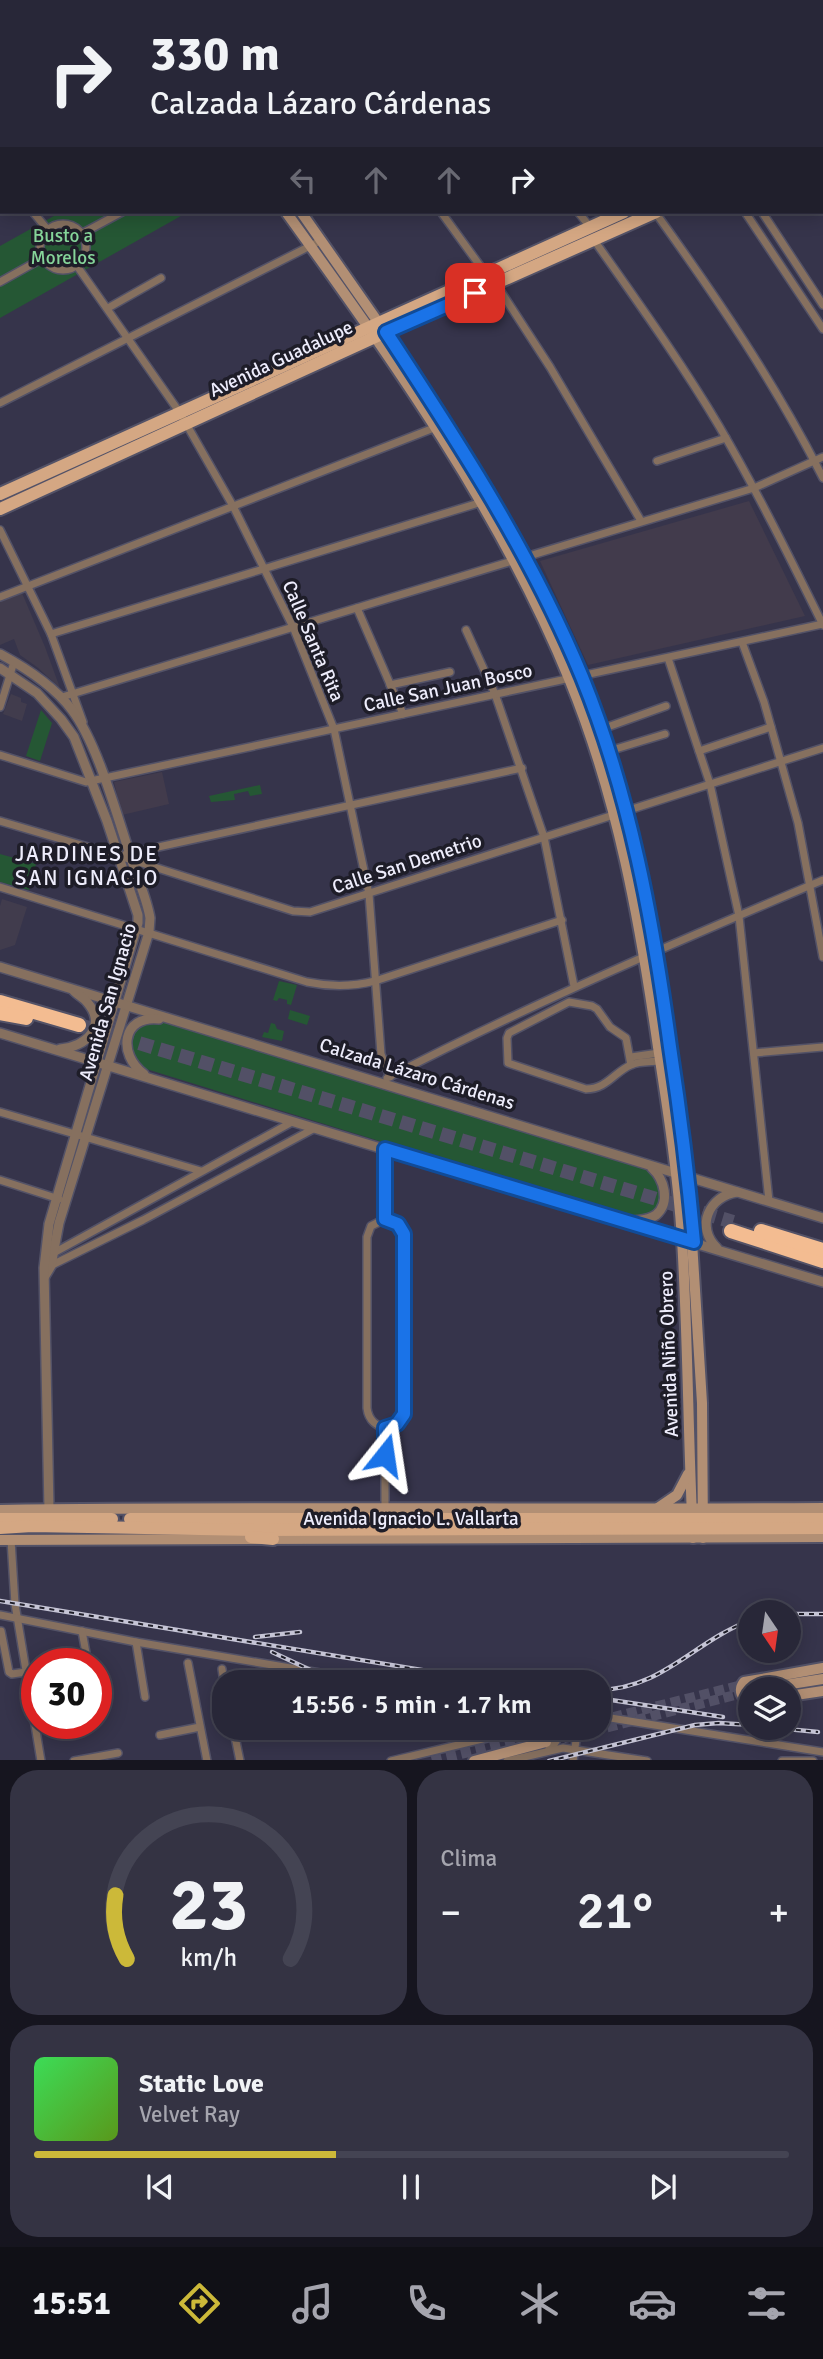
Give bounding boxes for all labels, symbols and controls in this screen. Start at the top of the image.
text: 330 m [150,24,280,84]
icon: right [35,28,126,119]
text: Calzada Lázaro Cárdenas [150,84,491,123]
icon: left [284,161,322,199]
icon: ahead [357,161,395,199]
icon: ahead [430,161,468,199]
icon: right [503,161,541,199]
park label: Busto a Morelos [31,224,95,270]
pin [445,263,505,323]
icon: arrive [456,274,494,312]
street label: Avenida Guadalupe [205,315,357,403]
street label: Calle Santa Rita [277,577,349,705]
street label: Calle San Juan Bosco [362,658,535,718]
street label: Calle San Demetrio [329,829,485,899]
district label: JARDINES DE SAN IGNACIO [15,841,159,891]
street label: Avenida San Ignacio [74,920,142,1084]
street label: Calzada Lázaro Cárdenas [317,1033,517,1115]
street label: Avenida Niño Obrero [654,1270,684,1438]
position arrow [348,1418,422,1492]
street label: Avenida Ignacio L. Vallarta [303,1507,519,1531]
north arrow [738,1600,802,1662]
map controls [738,1600,801,1740]
speed limit sign: 30 [21,1648,112,1739]
button: layers [738,1677,801,1740]
text: 15:56 · 5 min · 1.7 km [291,1689,532,1721]
text: Clima [441,1844,497,1873]
text: 23 [169,1861,248,1950]
text: 21° [577,1879,653,1943]
text: − [441,1889,461,1936]
text: + [768,1889,789,1936]
text: km/h [180,1941,237,1972]
text: Static Love [139,2068,264,2100]
text: Velvet Ray [139,2100,240,2129]
icon: previous [141,2168,179,2206]
icon: pause [392,2168,430,2206]
icon: next [644,2168,682,2206]
icon: directions [175,2279,224,2328]
icon: music [288,2279,337,2328]
icon: phone [402,2279,451,2328]
icon: climate [515,2279,564,2328]
icon: car [628,2279,677,2328]
icon: filters [742,2279,791,2328]
text: 15:51 [32,2284,111,2323]

